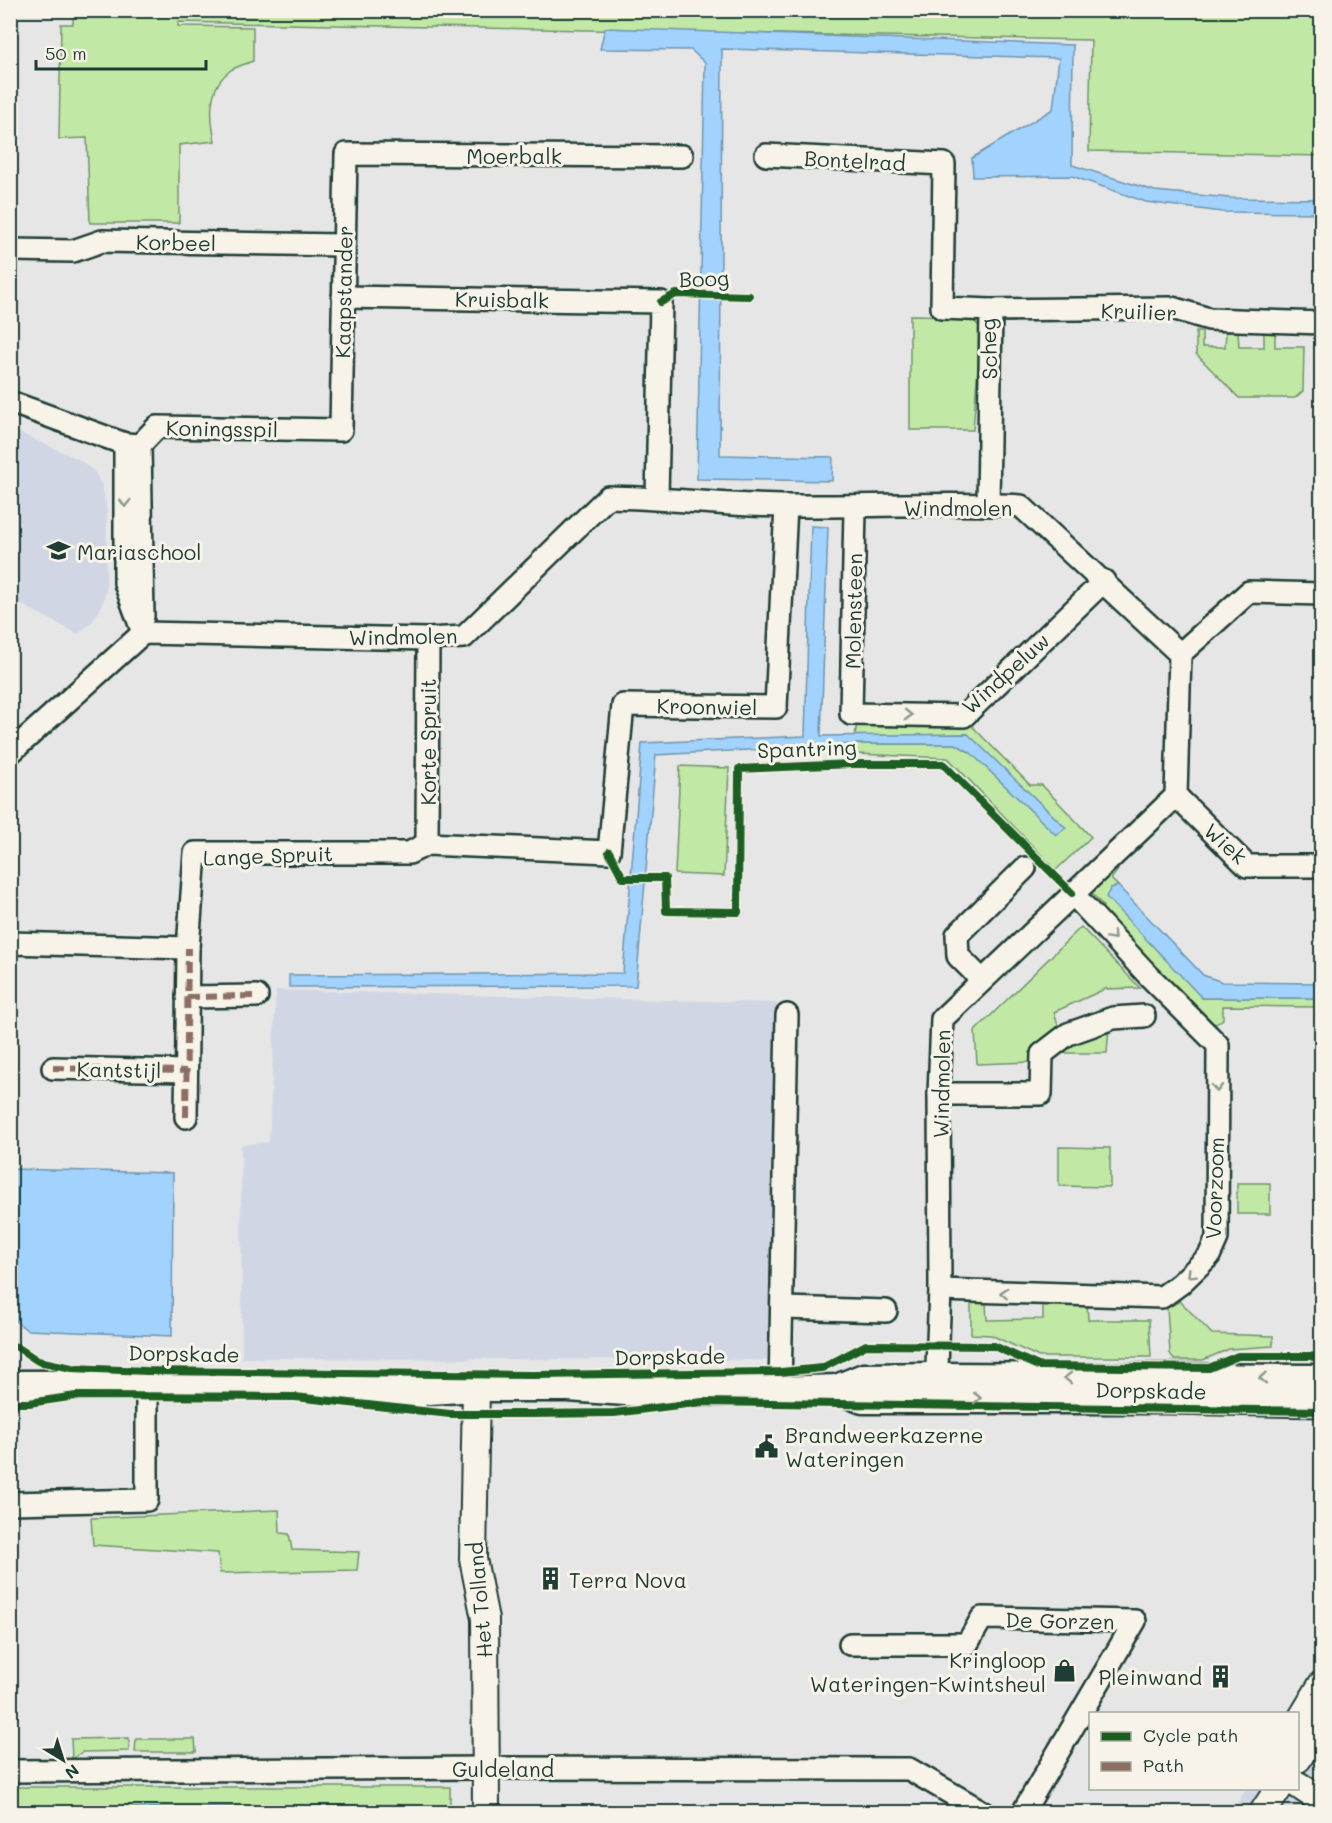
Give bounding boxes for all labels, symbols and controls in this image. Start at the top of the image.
scale bar [36,33,206,71]
text: 50 m [45,41,87,65]
street label: Moerbalk [466,142,562,169]
street label: Bontelrad [804,144,906,176]
street label: Kaapstander [328,225,358,359]
street label: Korbeel [136,228,216,256]
street label: Boog [678,264,730,292]
street label: Kruisbalk [455,285,549,313]
street label: Kruilier [1100,296,1178,326]
street label: Scheg [973,318,1003,380]
street label: Koningsspil [166,414,278,442]
street label: Windmolen [904,494,1012,521]
one-way arrow [119,498,131,507]
school or university icon: Mariaschool [46,538,72,564]
place label: Mariaschool [77,538,201,565]
street label: Molensteen [838,553,868,669]
street label: Windmolen [348,622,458,650]
street label: Windpeluw [956,627,1054,719]
street label: Korte Spruit [414,678,441,806]
street label: Kroonwiel [656,692,758,720]
one-way arrow [903,709,912,721]
street label: Spantring [757,733,857,763]
street label: Wiek [1199,817,1253,869]
street label: Lange Spruit [202,839,334,871]
one-way arrow [1105,930,1116,940]
street label: Windmolen [927,1029,955,1139]
street label: Kantstijl [76,1055,162,1083]
one-way arrow [1211,1084,1224,1093]
street label: Voorzoom [1199,1136,1229,1240]
one-way arrow [1187,1267,1197,1278]
one-way arrow [999,1286,1008,1299]
street label: Dorpskade [128,1339,240,1367]
street label: Dorpskade [614,1342,726,1370]
one-way arrow [1064,1372,1073,1384]
one-way arrow [1259,1372,1268,1384]
street label: Dorpskade [1095,1376,1207,1404]
one-way arrow [973,1392,982,1404]
place label: Brandweerkazerne Wateringen [785,1421,984,1472]
public building icon: Brandweerkazerne Wateringen [754,1433,780,1459]
street label: Het Tolland [460,1541,498,1659]
building icon: Terra Nova [538,1566,564,1592]
place label: Terra Nova [569,1566,687,1593]
street label: De Gorzen [1005,1606,1115,1634]
place label: Kringloop Wateringen-Kwintsheul [810,1646,1046,1697]
shop icon: Kringloop Wateringen-Kwintsheul [1051,1658,1077,1684]
place label: Pleinwand [1099,1663,1202,1690]
building icon: Pleinwand [1207,1663,1233,1689]
legend [1089,1712,1299,1790]
text: Cycle path [1143,1723,1238,1747]
north arrow [33,1730,93,1790]
text: Path [1143,1753,1183,1777]
street label: Guldeland [452,1755,554,1782]
text: N [61,1760,84,1784]

